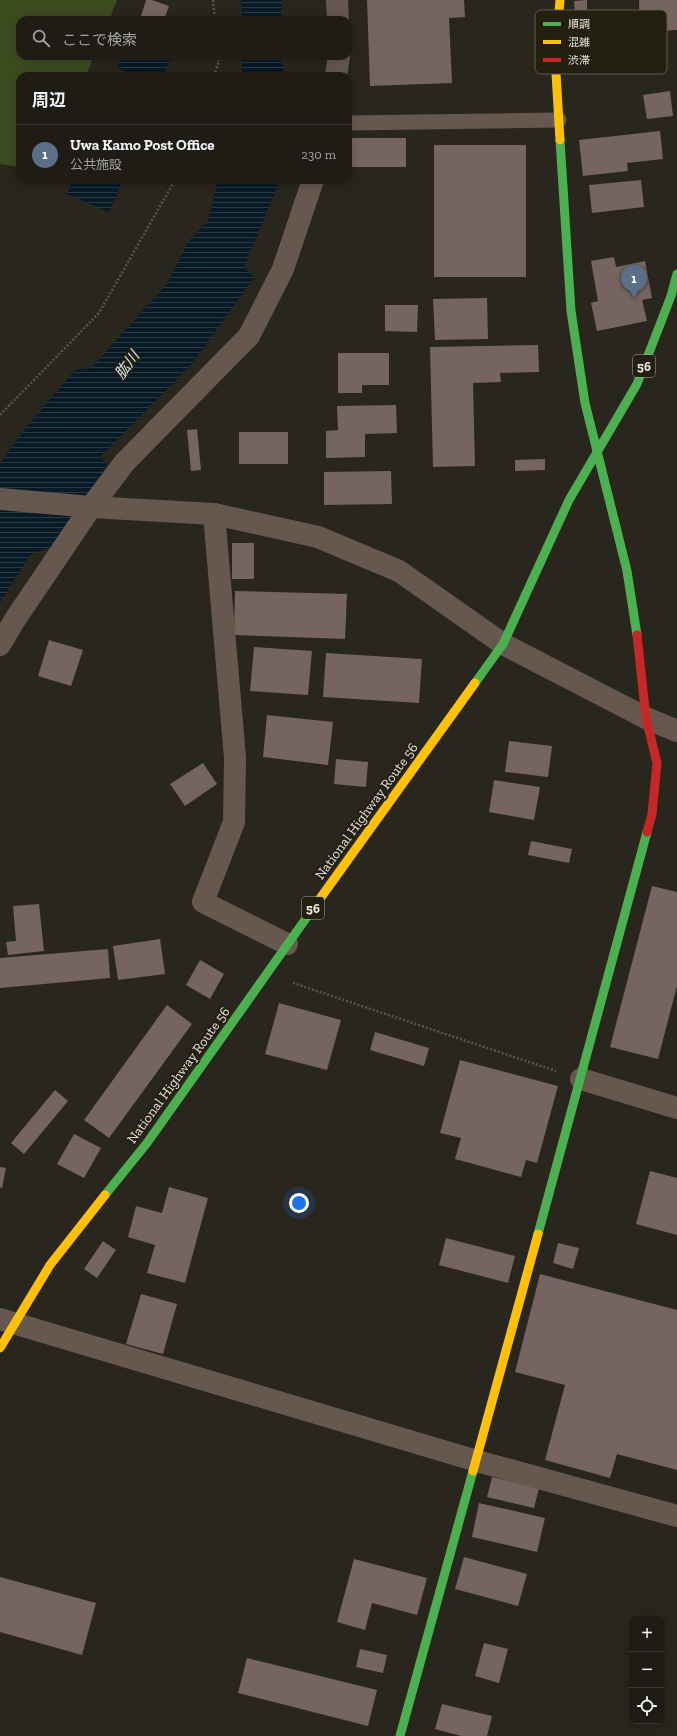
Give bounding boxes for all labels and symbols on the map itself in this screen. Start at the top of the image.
legend [535,10,667,74]
text: 順調 [568,18,590,31]
text: 混雑 [568,36,590,49]
text: 渋滞 [568,54,590,67]
pin: 1 [621,265,647,298]
water label: 肱川 [111,346,144,382]
road number: 56 [633,355,655,377]
street label: National Highway Route 56 [311,740,422,883]
road number: 56 [302,897,324,919]
street label: National Highway Route 56 [123,1004,234,1147]
your location [289,1193,309,1213]

